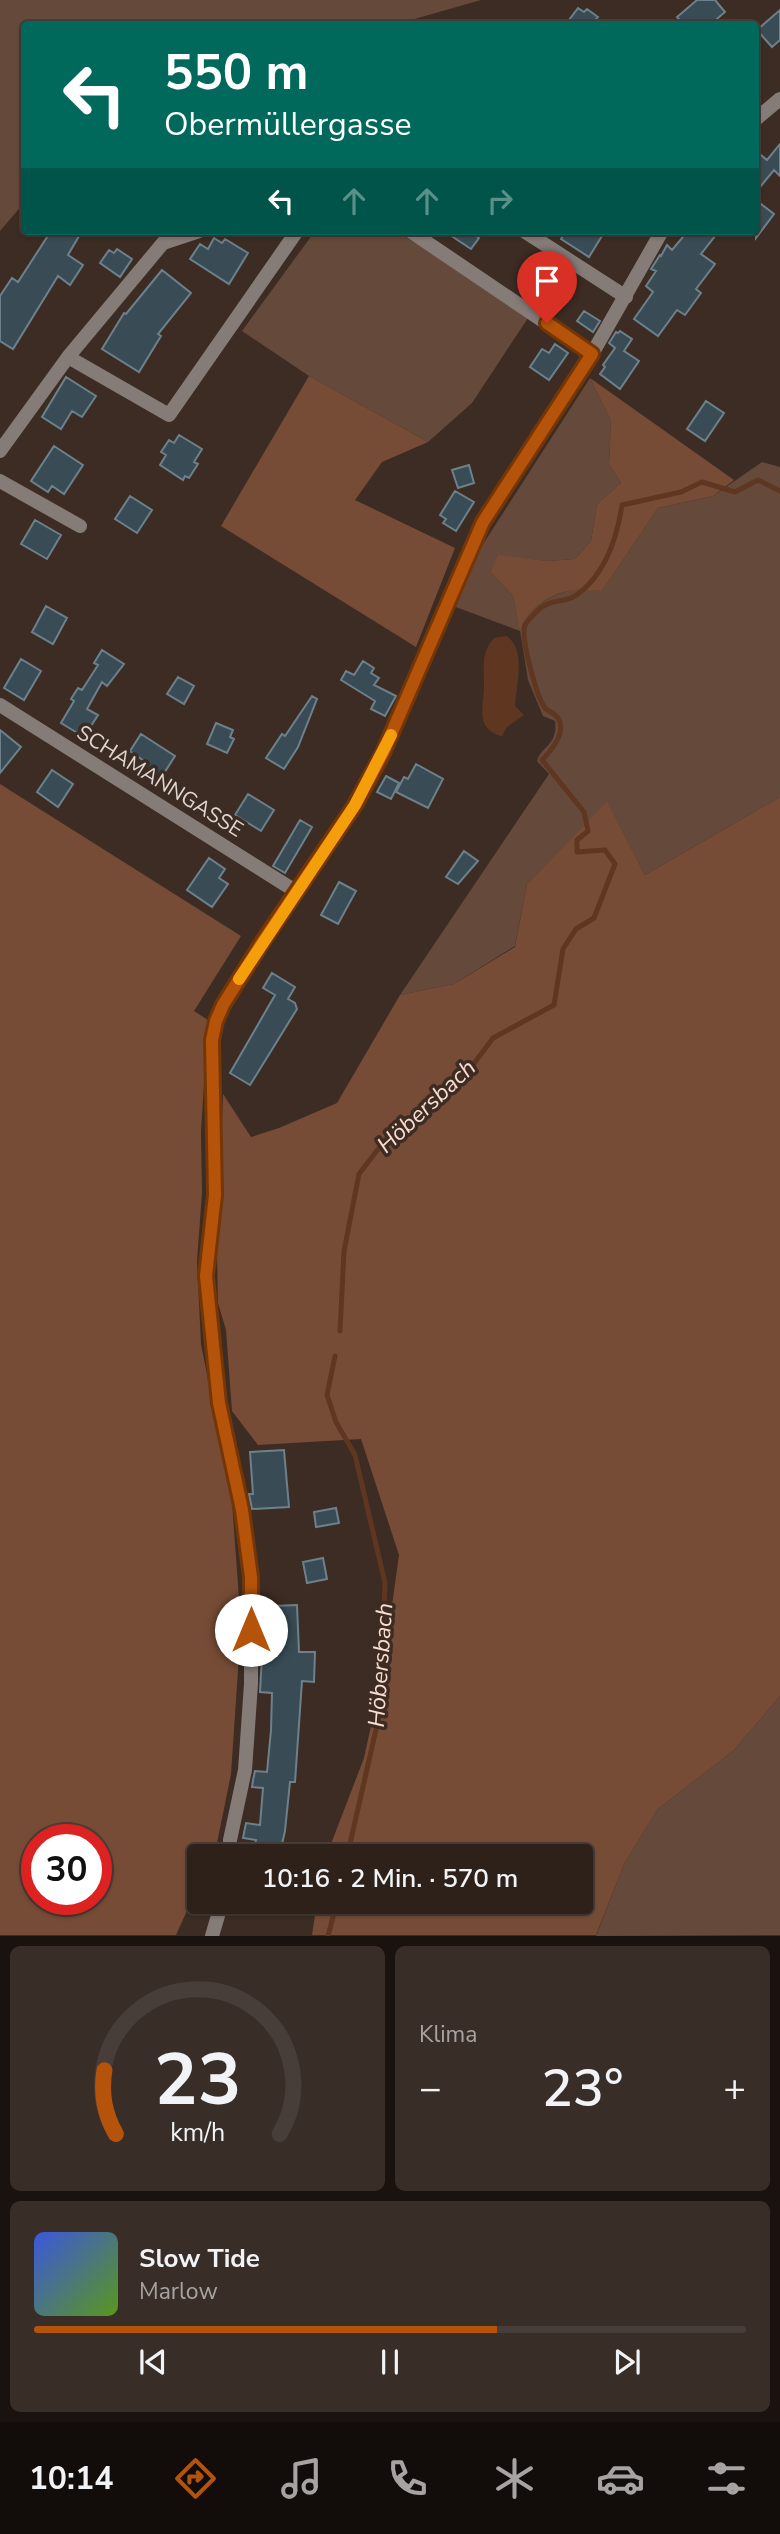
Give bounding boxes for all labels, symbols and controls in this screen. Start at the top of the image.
text: 550 m [164,39,308,106]
icon: left [49,49,140,140]
text: Obermüllergasse [164,103,412,146]
icon: left [262,182,300,220]
icon: ahead [335,182,373,220]
icon: ahead [408,182,446,220]
icon: right [481,182,519,220]
pin [517,251,577,323]
icon: arrive [528,262,566,300]
street label: SCHAMANNGASSE [72,718,248,844]
water label: Höbersbach [370,1053,482,1160]
position arrow [214,1593,288,1667]
water label: Höbersbach [361,1602,400,1728]
speed limit sign: 30 [21,1824,112,1915]
text: 10:16 · 2 Min. · 570 m [262,1861,518,1896]
text: Klima [419,2019,477,2050]
text: 23 [154,2031,241,2131]
text: 23° [542,2053,623,2124]
text: − [419,2063,442,2114]
text: + [723,2063,746,2114]
text: km/h [170,2116,225,2150]
text: Slow Tide [139,2241,260,2276]
text: Marlow [139,2276,218,2307]
icon: previous [134,2343,172,2381]
icon: pause [371,2343,409,2381]
icon: next [608,2343,646,2381]
icon: directions [171,2454,220,2503]
icon: music [277,2454,326,2503]
icon: phone [383,2454,432,2503]
icon: climate [490,2454,539,2503]
icon: car [596,2454,645,2503]
icon: filters [702,2454,751,2503]
text: 10:14 [29,2457,113,2500]

